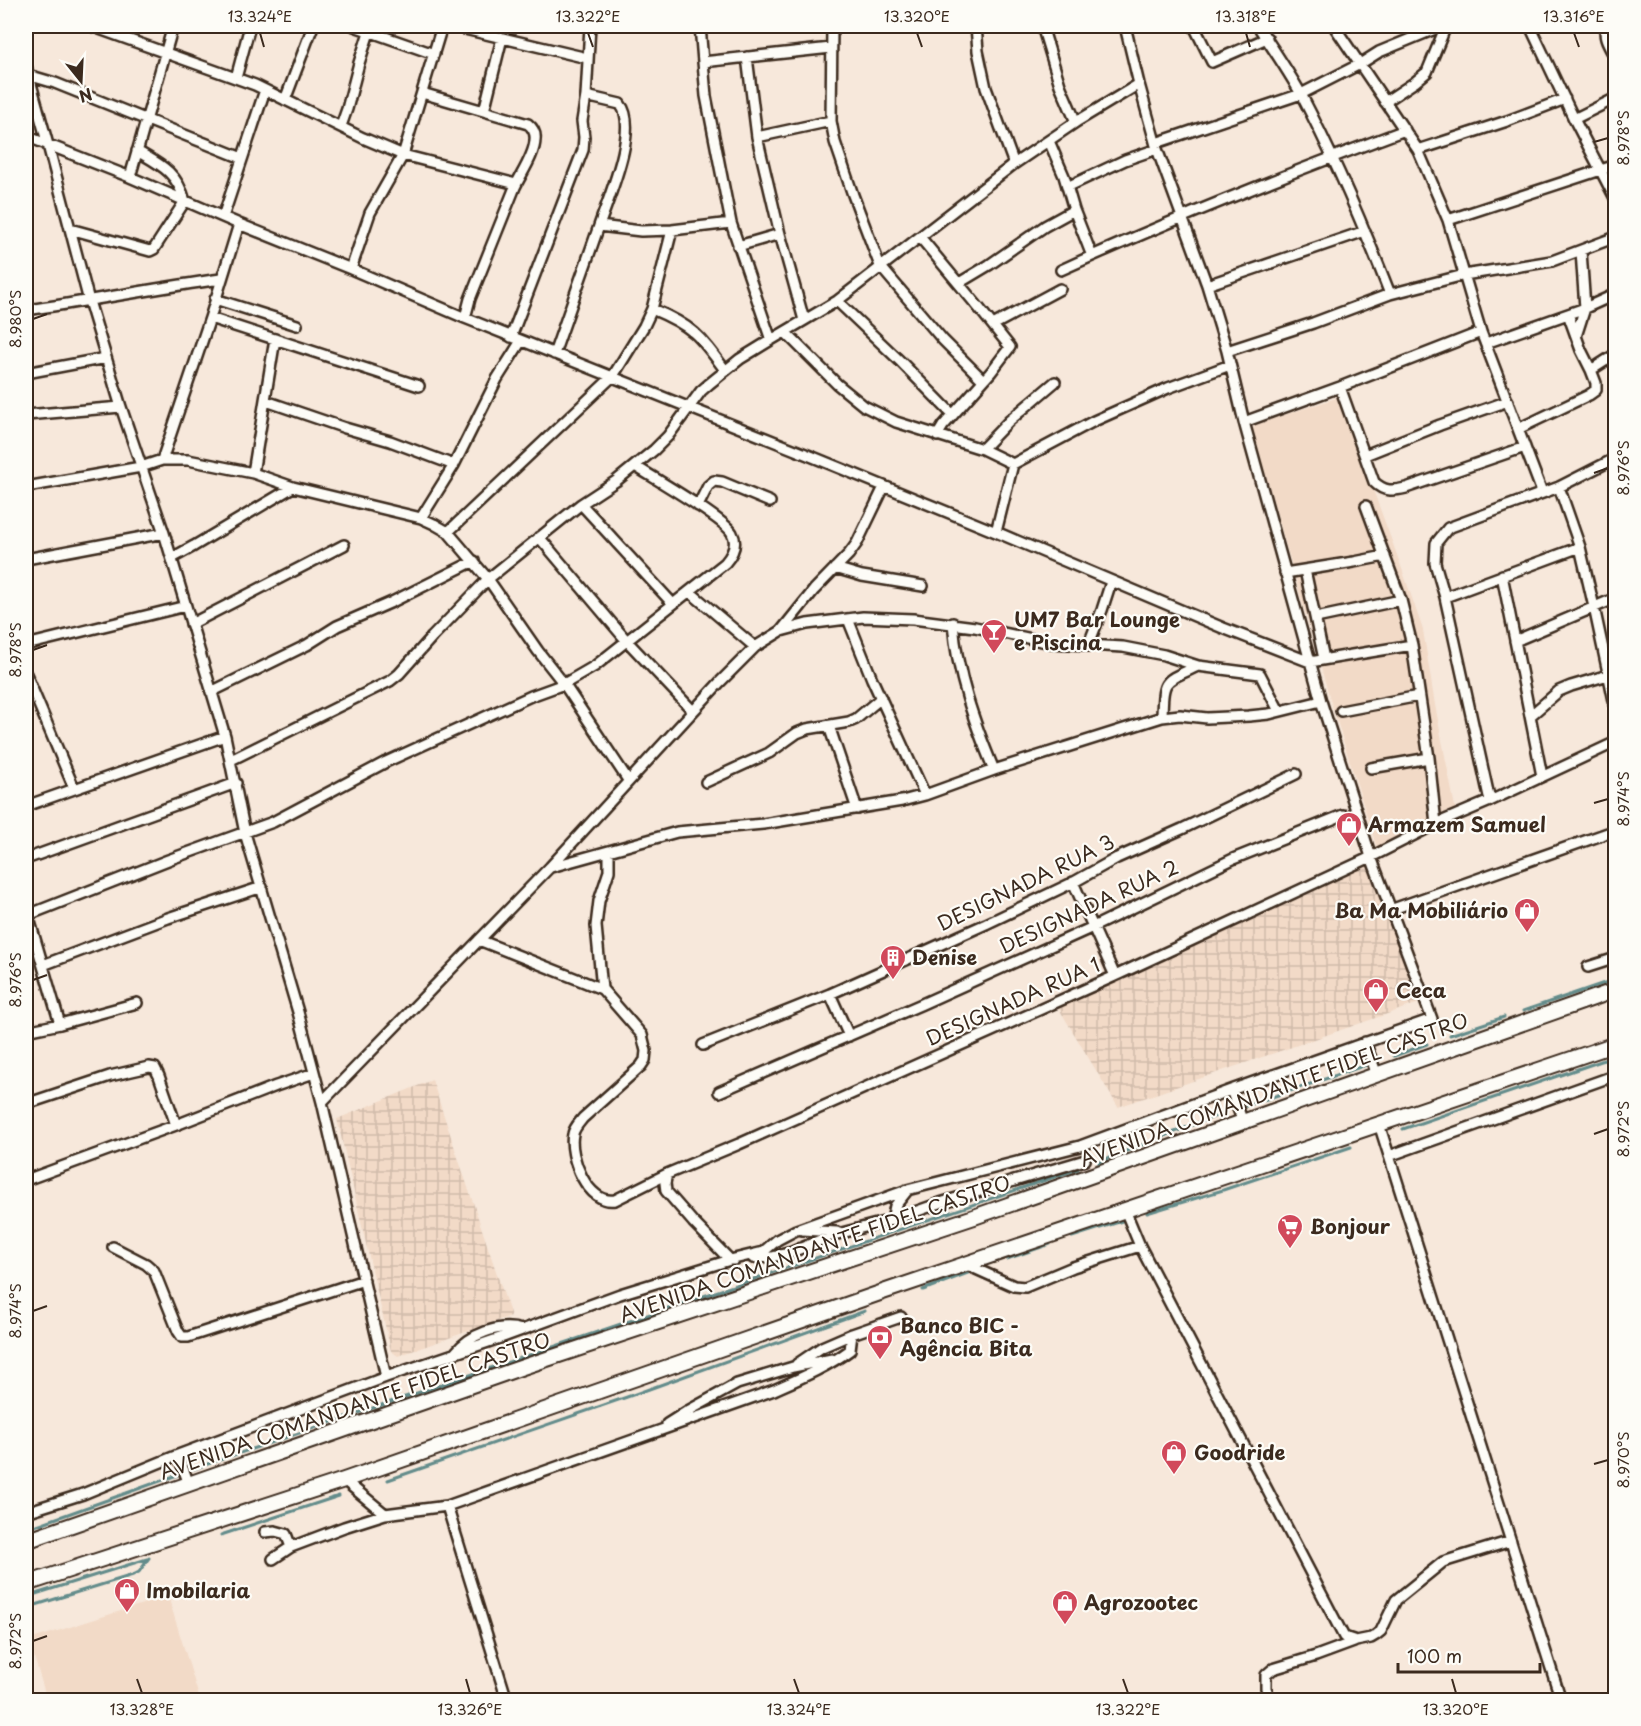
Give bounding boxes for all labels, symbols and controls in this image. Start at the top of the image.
text: 13.324°E [228,4,292,27]
text: 13.322°E [556,4,620,27]
text: 13.320°E [884,4,950,27]
text: 13.318°E [1216,4,1276,27]
text: 13.316°E [1543,4,1605,27]
north arrow [51,51,111,111]
text: N [76,83,96,110]
text: 8.978°S [1611,110,1634,166]
text: 8.980°S [3,290,26,348]
text: 8.976°S [1611,440,1634,496]
place label: UM7 Bar Lounge e Piscina [1014,604,1180,657]
bar icon: UM7 Bar Lounge e Piscina [979,617,1009,655]
text: 8.978°S [3,622,26,678]
text: 8.974°S [1611,771,1634,827]
place label: Armazem Samuel [1367,809,1546,839]
shop icon: Armazem Samuel [1334,810,1364,848]
street label: DESIGNADA RUA 3 [932,826,1119,938]
street label: DESIGNADA RUA 2 [994,851,1183,961]
place label: Ba Ma Mobiliário [1334,895,1508,925]
shop icon: Ba Ma Mobiliário [1512,896,1542,934]
place label: Denise [912,942,977,972]
building icon: Denise [878,943,908,981]
street label: DESIGNADA RUA 1 [921,949,1104,1053]
text: 8.976°S [3,952,26,1008]
place label: Ceca [1396,975,1447,1005]
shop icon: Ceca [1361,976,1391,1014]
street label: AVENIDA COMANDANTE FIDEL CASTRO [1075,1005,1472,1174]
text: 8.972°S [1611,1101,1634,1157]
street label: AVENIDA COMANDANTE FIDEL CASTRO [615,1167,1014,1329]
place label: Bonjour [1310,1211,1391,1241]
supermarket icon: Bonjour [1275,1212,1305,1250]
text: 8.974°S [3,1283,26,1339]
place label: Banco BIC - Agência Bita [900,1310,1033,1363]
bank icon: Banco BIC - Agência Bita [865,1323,895,1361]
street label: AVENIDA COMANDANTE FIDEL CASTRO [155,1324,554,1486]
text: 8.970°S [1611,1431,1634,1489]
place label: Goodride [1194,1437,1286,1467]
shop icon: Goodride [1159,1438,1189,1476]
place label: Imobilaria [146,1575,250,1605]
shop icon: Imobilaria [112,1576,142,1614]
place label: Agrozootec [1084,1587,1198,1617]
shop icon: Agrozootec [1050,1588,1080,1626]
text: 8.972°S [3,1613,26,1669]
scale bar [1398,1636,1540,1674]
text: 100 m [1407,1642,1462,1669]
text: 13.328°E [110,1697,174,1720]
text: 13.326°E [438,1697,502,1720]
text: 13.324°E [767,1697,831,1720]
text: 13.322°E [1096,1697,1160,1720]
text: 13.320°E [1423,1697,1489,1720]

